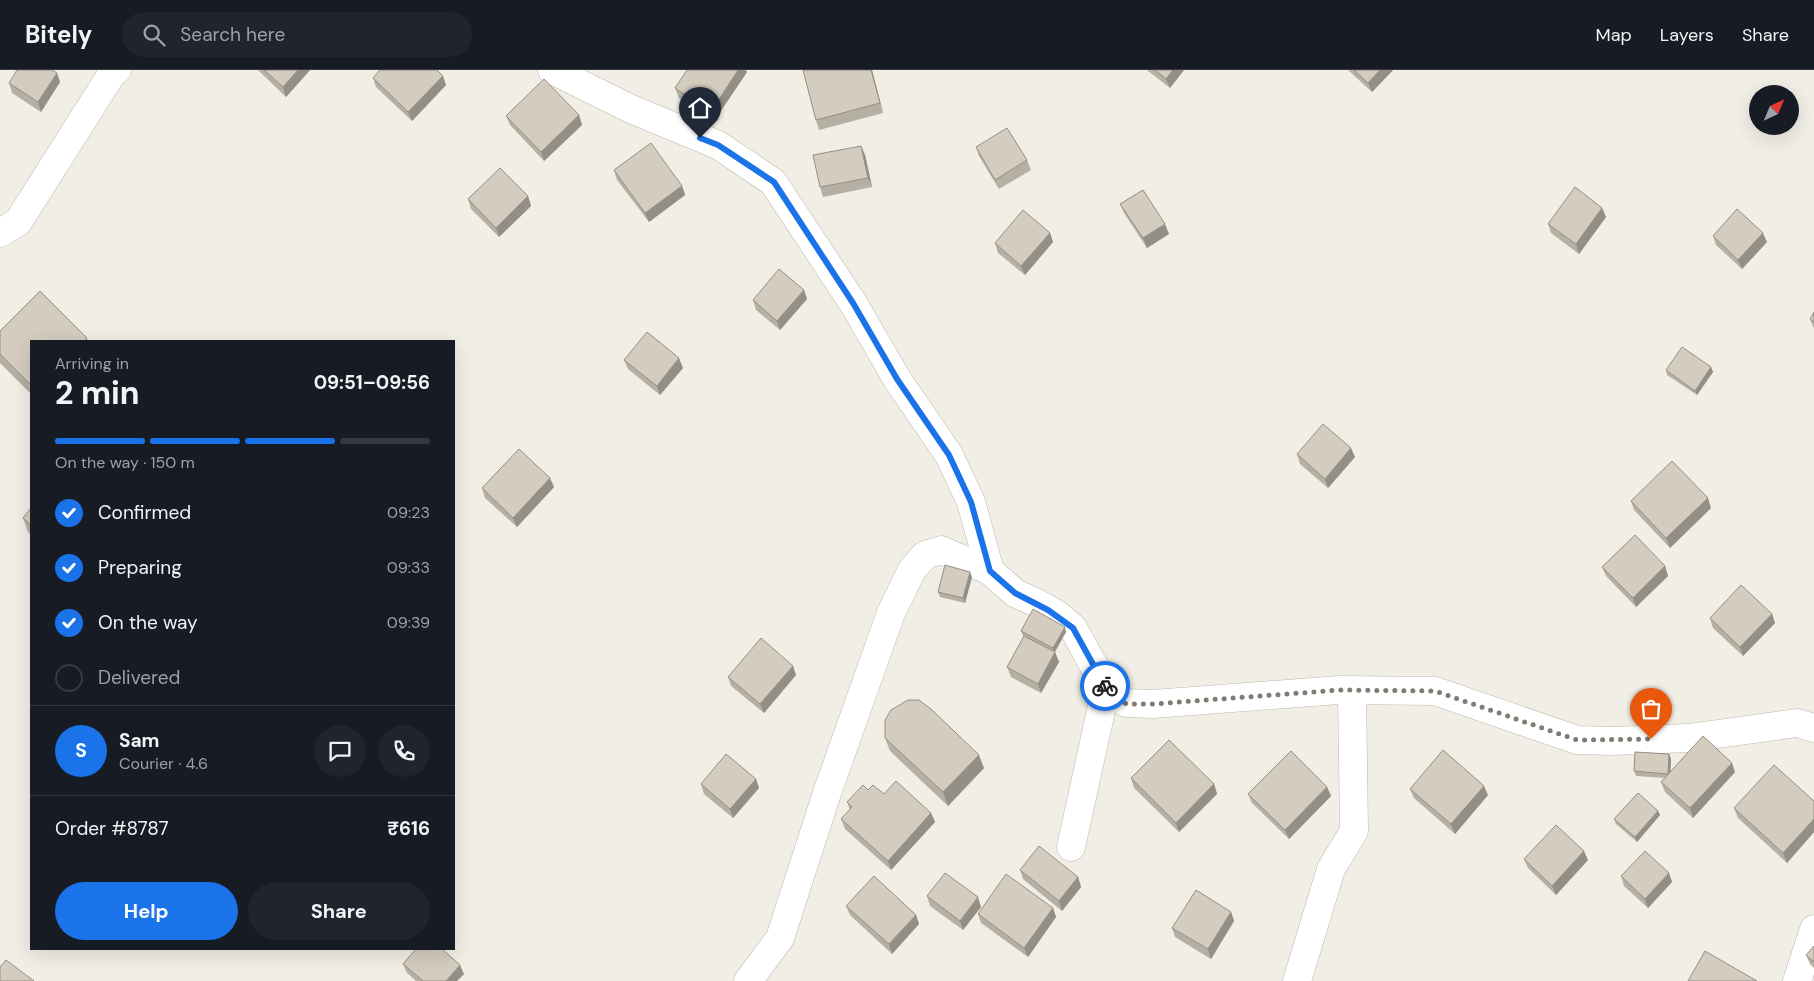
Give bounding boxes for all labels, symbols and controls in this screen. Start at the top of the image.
search box [122,12,472,57]
text: Bitely [25,19,92,50]
icon: search [140,21,168,49]
text: Search here [180,22,285,47]
text: Map [1596,23,1632,47]
text: Layers [1660,23,1714,47]
text: Share [1742,23,1789,47]
north arrow [1749,85,1799,135]
map controls [1749,85,1799,135]
pin [679,87,721,138]
icon: home [686,94,714,122]
text: Arriving in [55,353,129,374]
text: 09:51–09:56 [314,370,430,395]
text: 2 min [55,372,140,414]
text: On the way · 150 m [55,452,195,473]
icon: check [55,499,83,527]
text: Confirmed [98,500,191,525]
text: 09:23 [387,502,430,523]
icon: check [55,554,83,582]
text: Preparing [98,555,182,580]
text: 09:33 [387,557,430,578]
icon: check [55,609,83,637]
text: On the way [98,610,198,635]
text: 09:39 [387,612,430,633]
courier [1080,661,1130,711]
text: Delivered [98,665,180,690]
icon: bike [1091,672,1119,700]
pin [1630,688,1672,739]
icon: bag [1637,695,1665,723]
button: chat [314,725,366,777]
button: phone [378,725,430,777]
text: Sam [119,728,160,753]
text: S [75,738,87,763]
text: Courier · 4.6 [119,753,208,774]
text: Order #8787 [55,816,169,841]
text: ₹616 [387,816,430,841]
button: Help [55,882,238,940]
button: Share [248,882,430,940]

